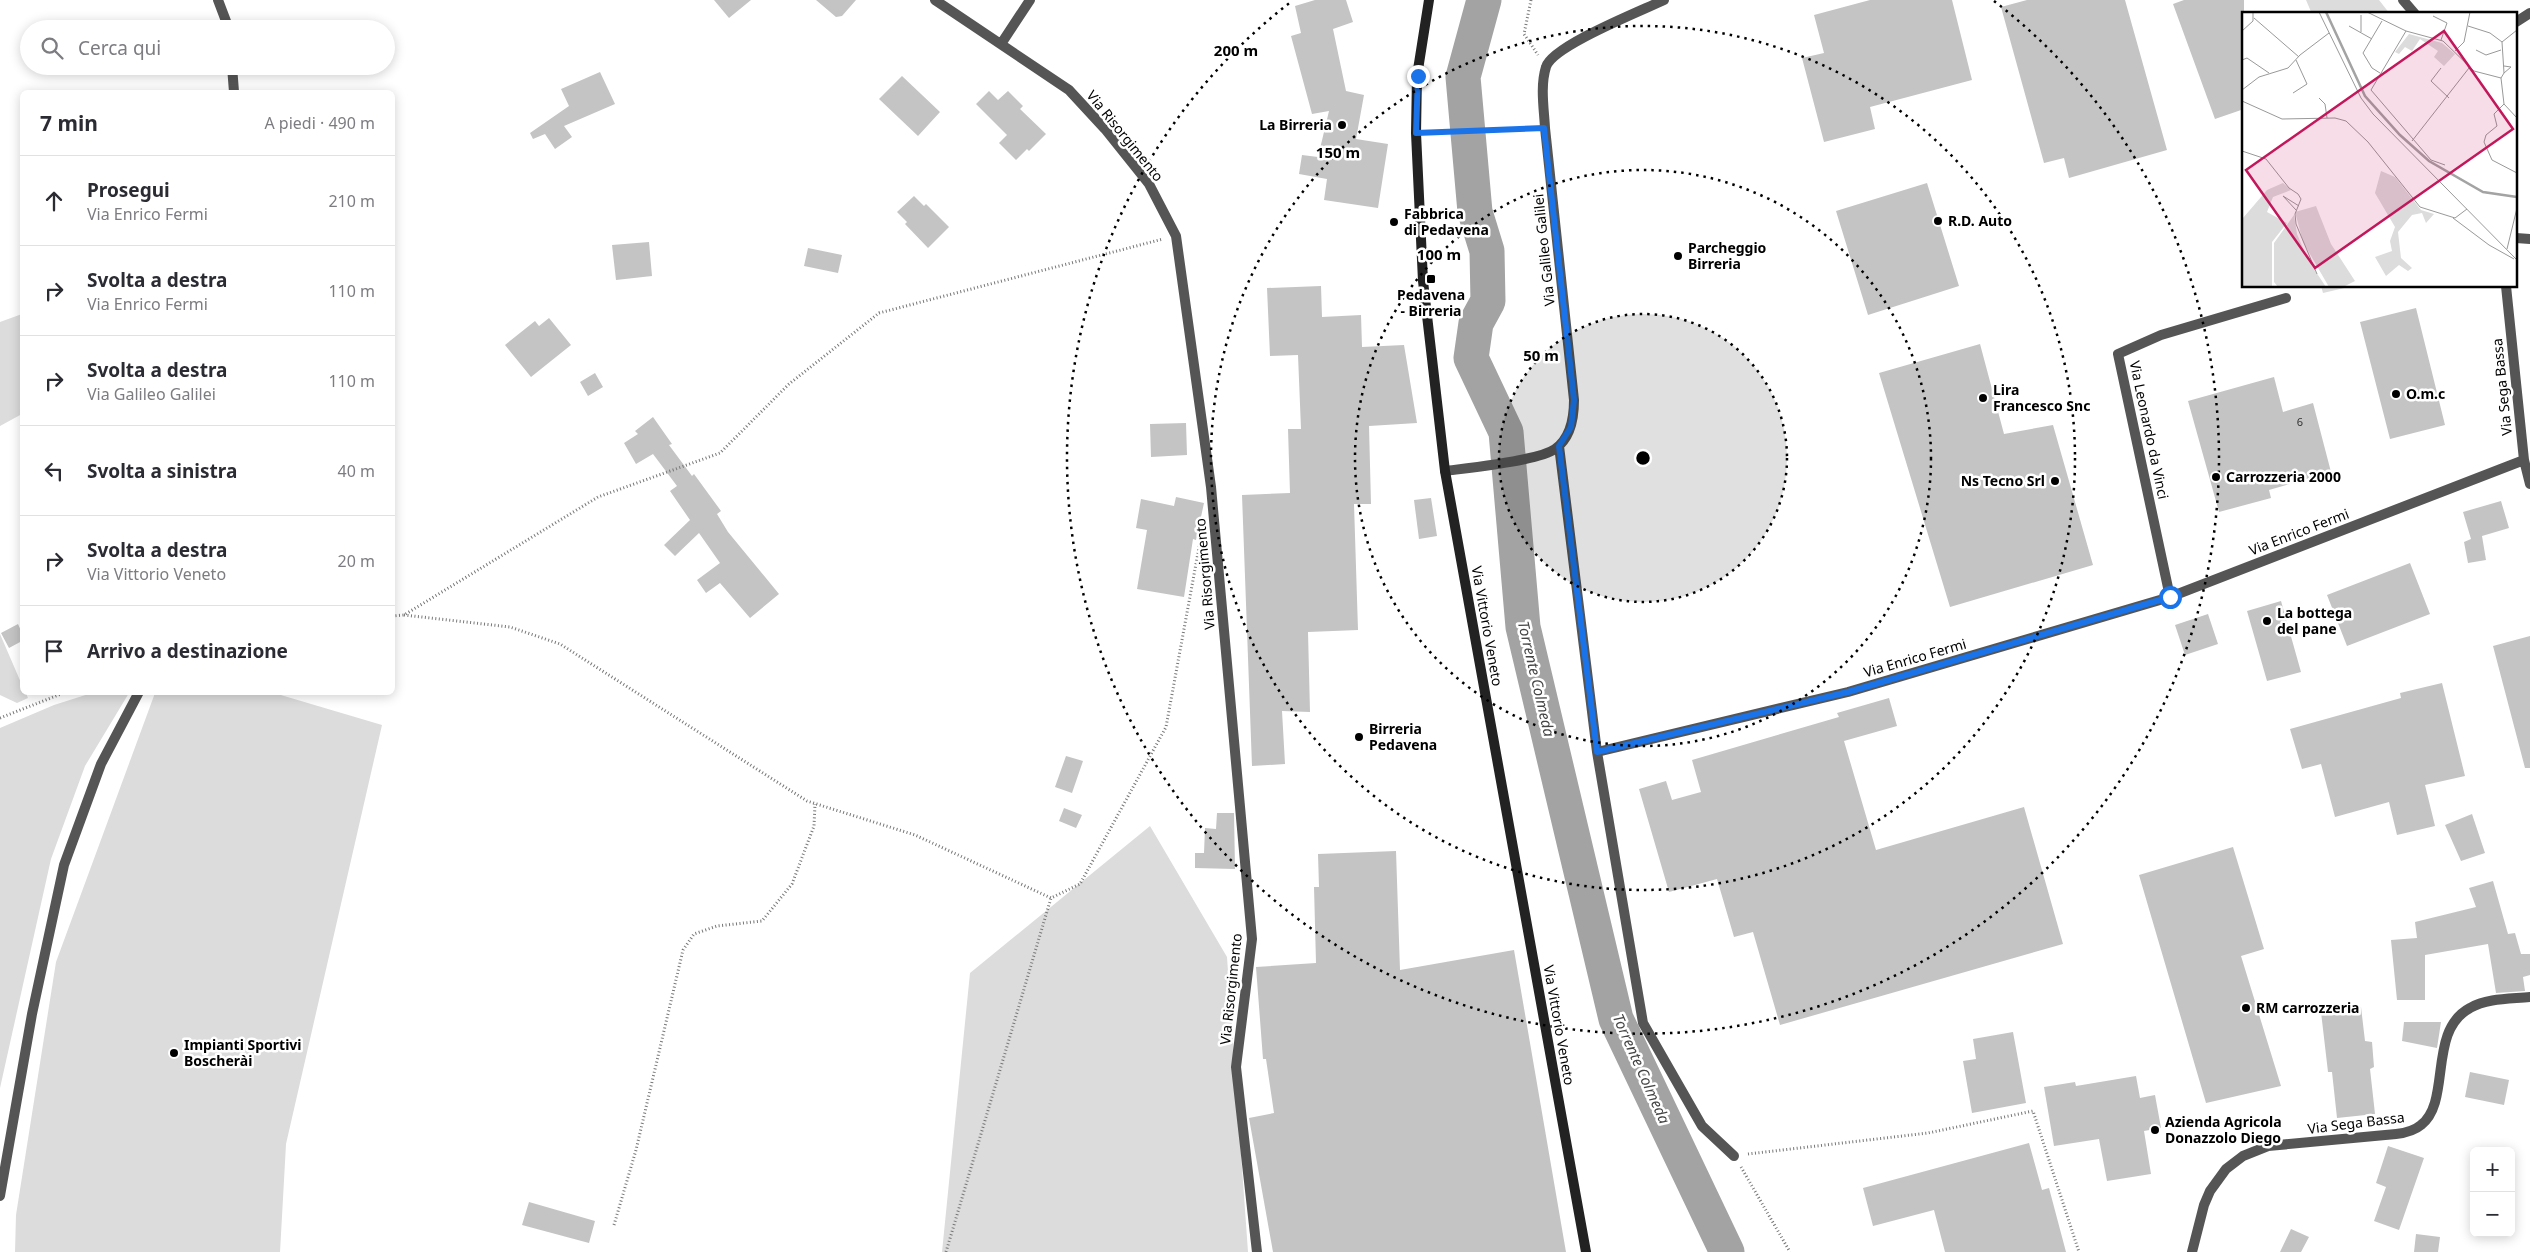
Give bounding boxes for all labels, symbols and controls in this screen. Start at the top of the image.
inset map [2242,12,2518,288]
search box [20,20,395,75]
icon: search [38,34,66,62]
text: Cerca qui [78,35,161,61]
text: 200 m [1214,40,1258,60]
route end [1407,65,1430,88]
street label: Via Risorgimento [1083,86,1168,185]
text: 7 min [40,109,98,137]
text: A piedi · 490 m [264,112,375,134]
place label: La Birreria [1259,115,1332,134]
marker: La Birreria [1336,119,1348,131]
text: 150 m [1316,142,1360,162]
text: Prosegui [87,177,170,203]
icon: ahead [40,187,68,215]
text: 210 m [328,190,375,212]
street label: Via Galileo Galilei [1528,193,1559,307]
text: Via Enrico Fermi [87,203,208,225]
place label: Fabbrica di Pedavena [1404,204,1489,239]
place label: R.D. Auto [1948,211,2012,230]
marker: R.D. Auto [1932,215,1944,227]
marker: Fabbrica di Pedavena [1388,216,1400,228]
place label: Parcheggio Birreria [1688,238,1767,273]
text: 100 m [1417,244,1461,264]
marker: Parcheggio Birreria [1672,250,1684,262]
text: Svolta a destra [87,267,227,293]
marker: Pedavena - Birreria [1425,273,1437,285]
icon: right [40,277,68,305]
text: 110 m [328,280,375,302]
place label: Pedavena - Birreria [1397,285,1465,320]
text: Via Enrico Fermi [87,293,208,315]
street label: Via Sega Bassa [2487,338,2516,436]
text: 50 m [1523,345,1559,365]
text: Svolta a destra [87,357,227,383]
street label: Via Leonardo da Vinci [2126,359,2173,501]
icon: right [40,367,68,395]
text: 110 m [328,370,375,392]
place label: Lira Francesco Snc [1993,380,2090,415]
text: Via Galileo Galilei [87,383,216,405]
place label: O.m.c [2406,384,2445,403]
marker: O.m.c [2390,388,2402,400]
marker: Lira Francesco Snc [1977,392,1989,404]
house number: 6 [2297,414,2303,429]
centre of rings [1634,449,1652,467]
icon: left [40,457,68,485]
text: Svolta a sinistra [87,458,237,484]
text: 40 m [338,460,375,482]
place label: Carrozzeria 2000 [2226,467,2341,486]
place label: Ns Tecno Srl [1961,471,2045,490]
marker: Carrozzeria 2000 [2210,471,2222,483]
marker: Ns Tecno Srl [2049,475,2061,487]
street label: Via Enrico Fermi [2246,504,2352,559]
street label: Via Risorgimento [1190,517,1219,631]
text: Svolta a destra [87,537,227,563]
icon: right [40,547,68,575]
text: 20 m [338,550,375,572]
text: Via Vittorio Veneto [87,563,226,585]
street label: Via Vittorio Veneto [1468,564,1507,687]
route start [2159,586,2182,609]
place label: La bottega del pane [2277,603,2352,638]
marker: La bottega del pane [2261,615,2273,627]
water label: Torrente Colmeda [1514,619,1560,739]
street label: Via Enrico Fermi [1861,634,1968,681]
icon: arrive [40,637,68,665]
text: Arrivo a destinazione [87,638,288,664]
place label: Birreria Pedavena [1369,719,1437,754]
marker: Birreria Pedavena [1353,731,1365,743]
street label: Via Risorgimento [1215,932,1246,1046]
street label: Via Vittorio Veneto [1540,963,1579,1086]
place label: RM carrozzeria [2256,998,2359,1017]
marker: RM carrozzeria [2240,1002,2252,1014]
water label: Torrente Colmeda [1609,1011,1675,1127]
place label: Impianti Sportivi Boscherài [184,1035,302,1070]
marker: Impianti Sportivi Boscherài [168,1047,180,1059]
street label: Via Sega Bassa [2306,1107,2405,1138]
place label: Azienda Agricola Donazzolo Diego [2165,1112,2282,1147]
marker: Azienda Agricola Donazzolo Diego [2149,1124,2161,1136]
map controls [2470,1147,2515,1237]
button: + [2470,1147,2515,1192]
button: − [2470,1192,2515,1237]

